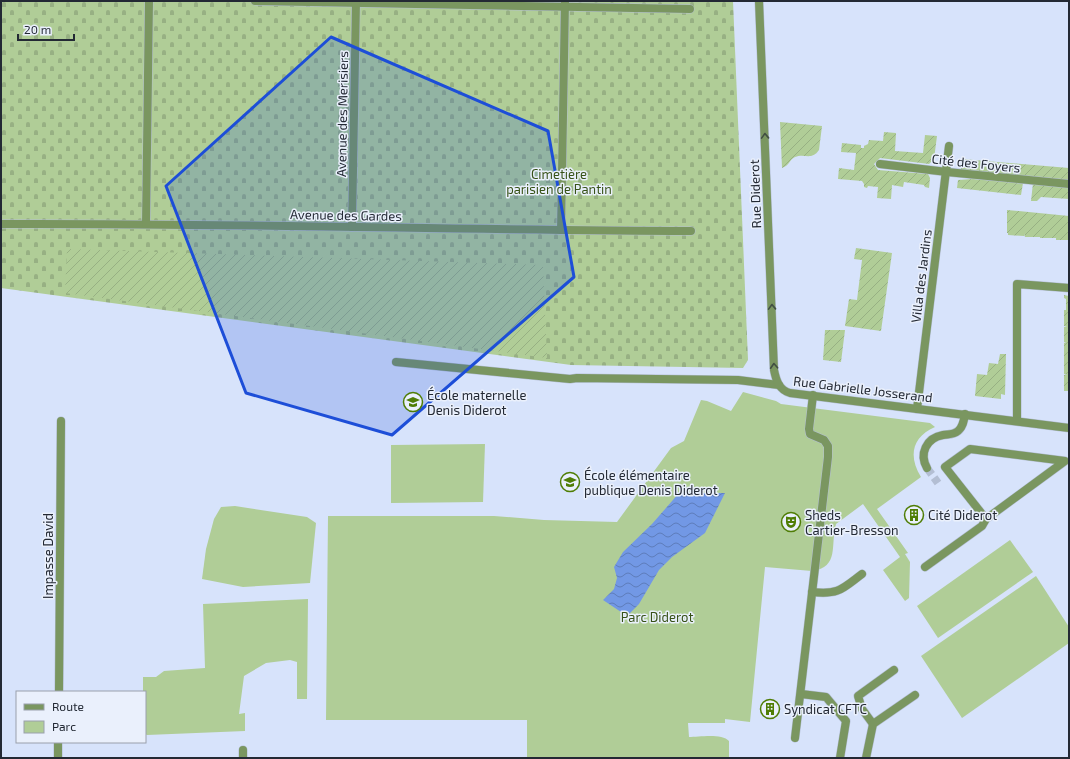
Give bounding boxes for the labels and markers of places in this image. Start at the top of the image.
place label: École maternelle Denis Diderot [427,386,527,418]
school or university icon: École maternelle Denis Diderot [402,391,424,413]
place label: École élémentaire publique Denis Diderot [584,466,718,498]
school or university icon: École élémentaire publique Denis Diderot [559,471,581,493]
building icon: Cité Diderot [903,504,925,526]
place label: Sheds Cartier-Bresson [805,507,899,538]
place label: Cité Diderot [928,507,997,523]
theatre icon: Sheds Cartier-Bresson [780,511,802,533]
building icon: Syndicat CFTC [759,698,781,720]
place label: Syndicat CFTC [784,701,867,717]

